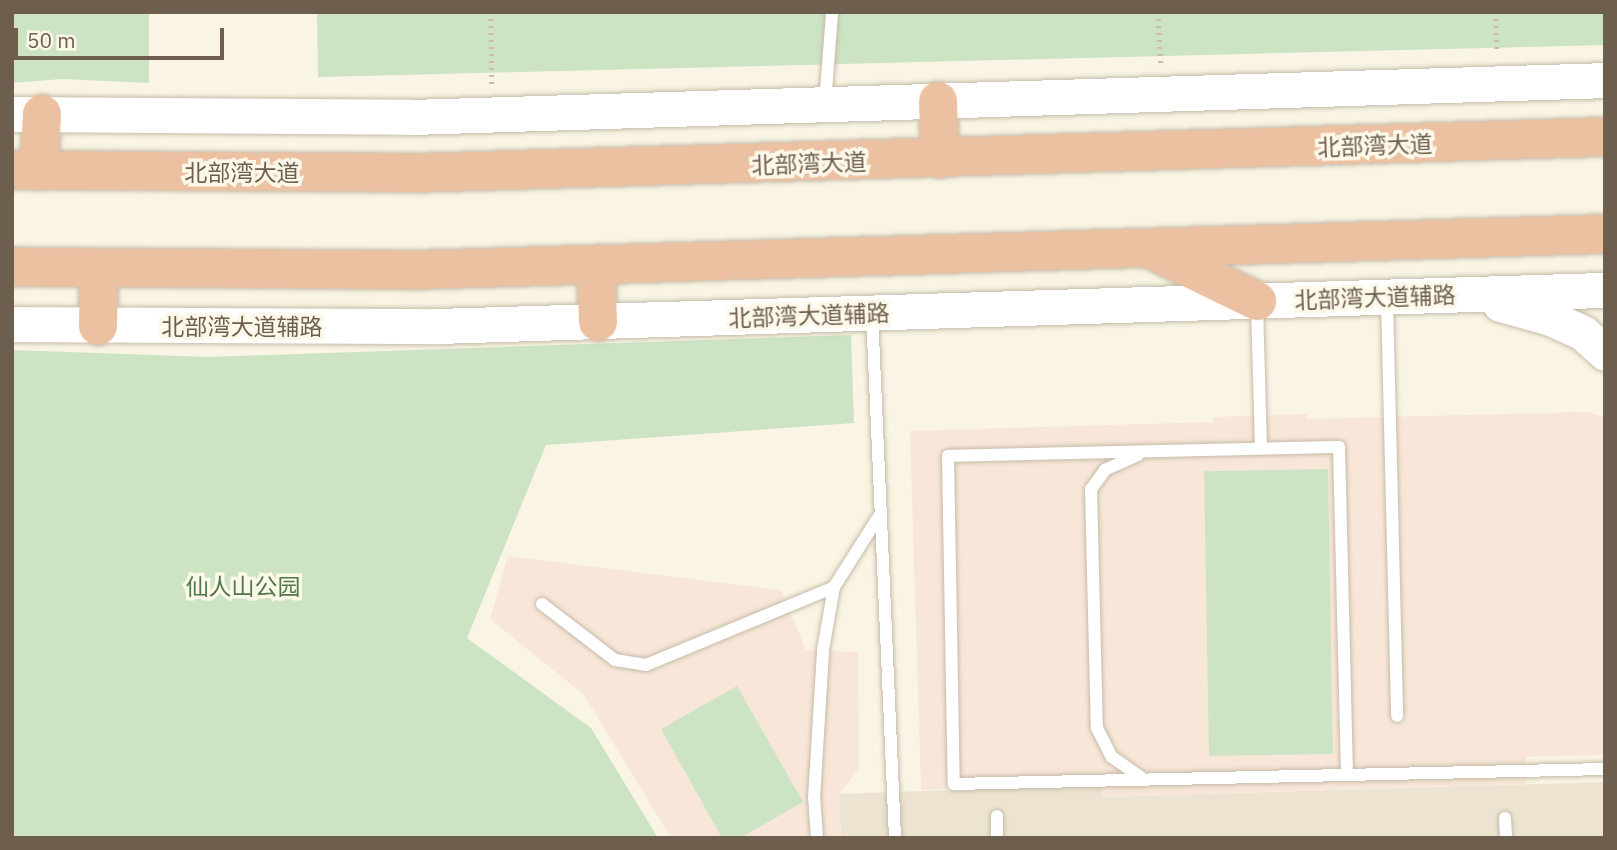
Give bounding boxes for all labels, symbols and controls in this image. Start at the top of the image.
scale bar [18,14,228,58]
text: 50 m [27,26,76,54]
street label: 北部湾大道 [1317,129,1433,161]
street label: 北部湾大道 [751,147,867,179]
street label: 北部湾大道 [185,158,299,186]
street label: 北部湾大道辅路 [1294,280,1456,314]
street label: 北部湾大道辅路 [728,298,890,332]
street label: 北部湾大道辅路 [162,312,322,340]
park label: 仙人山公园 [186,572,300,600]

